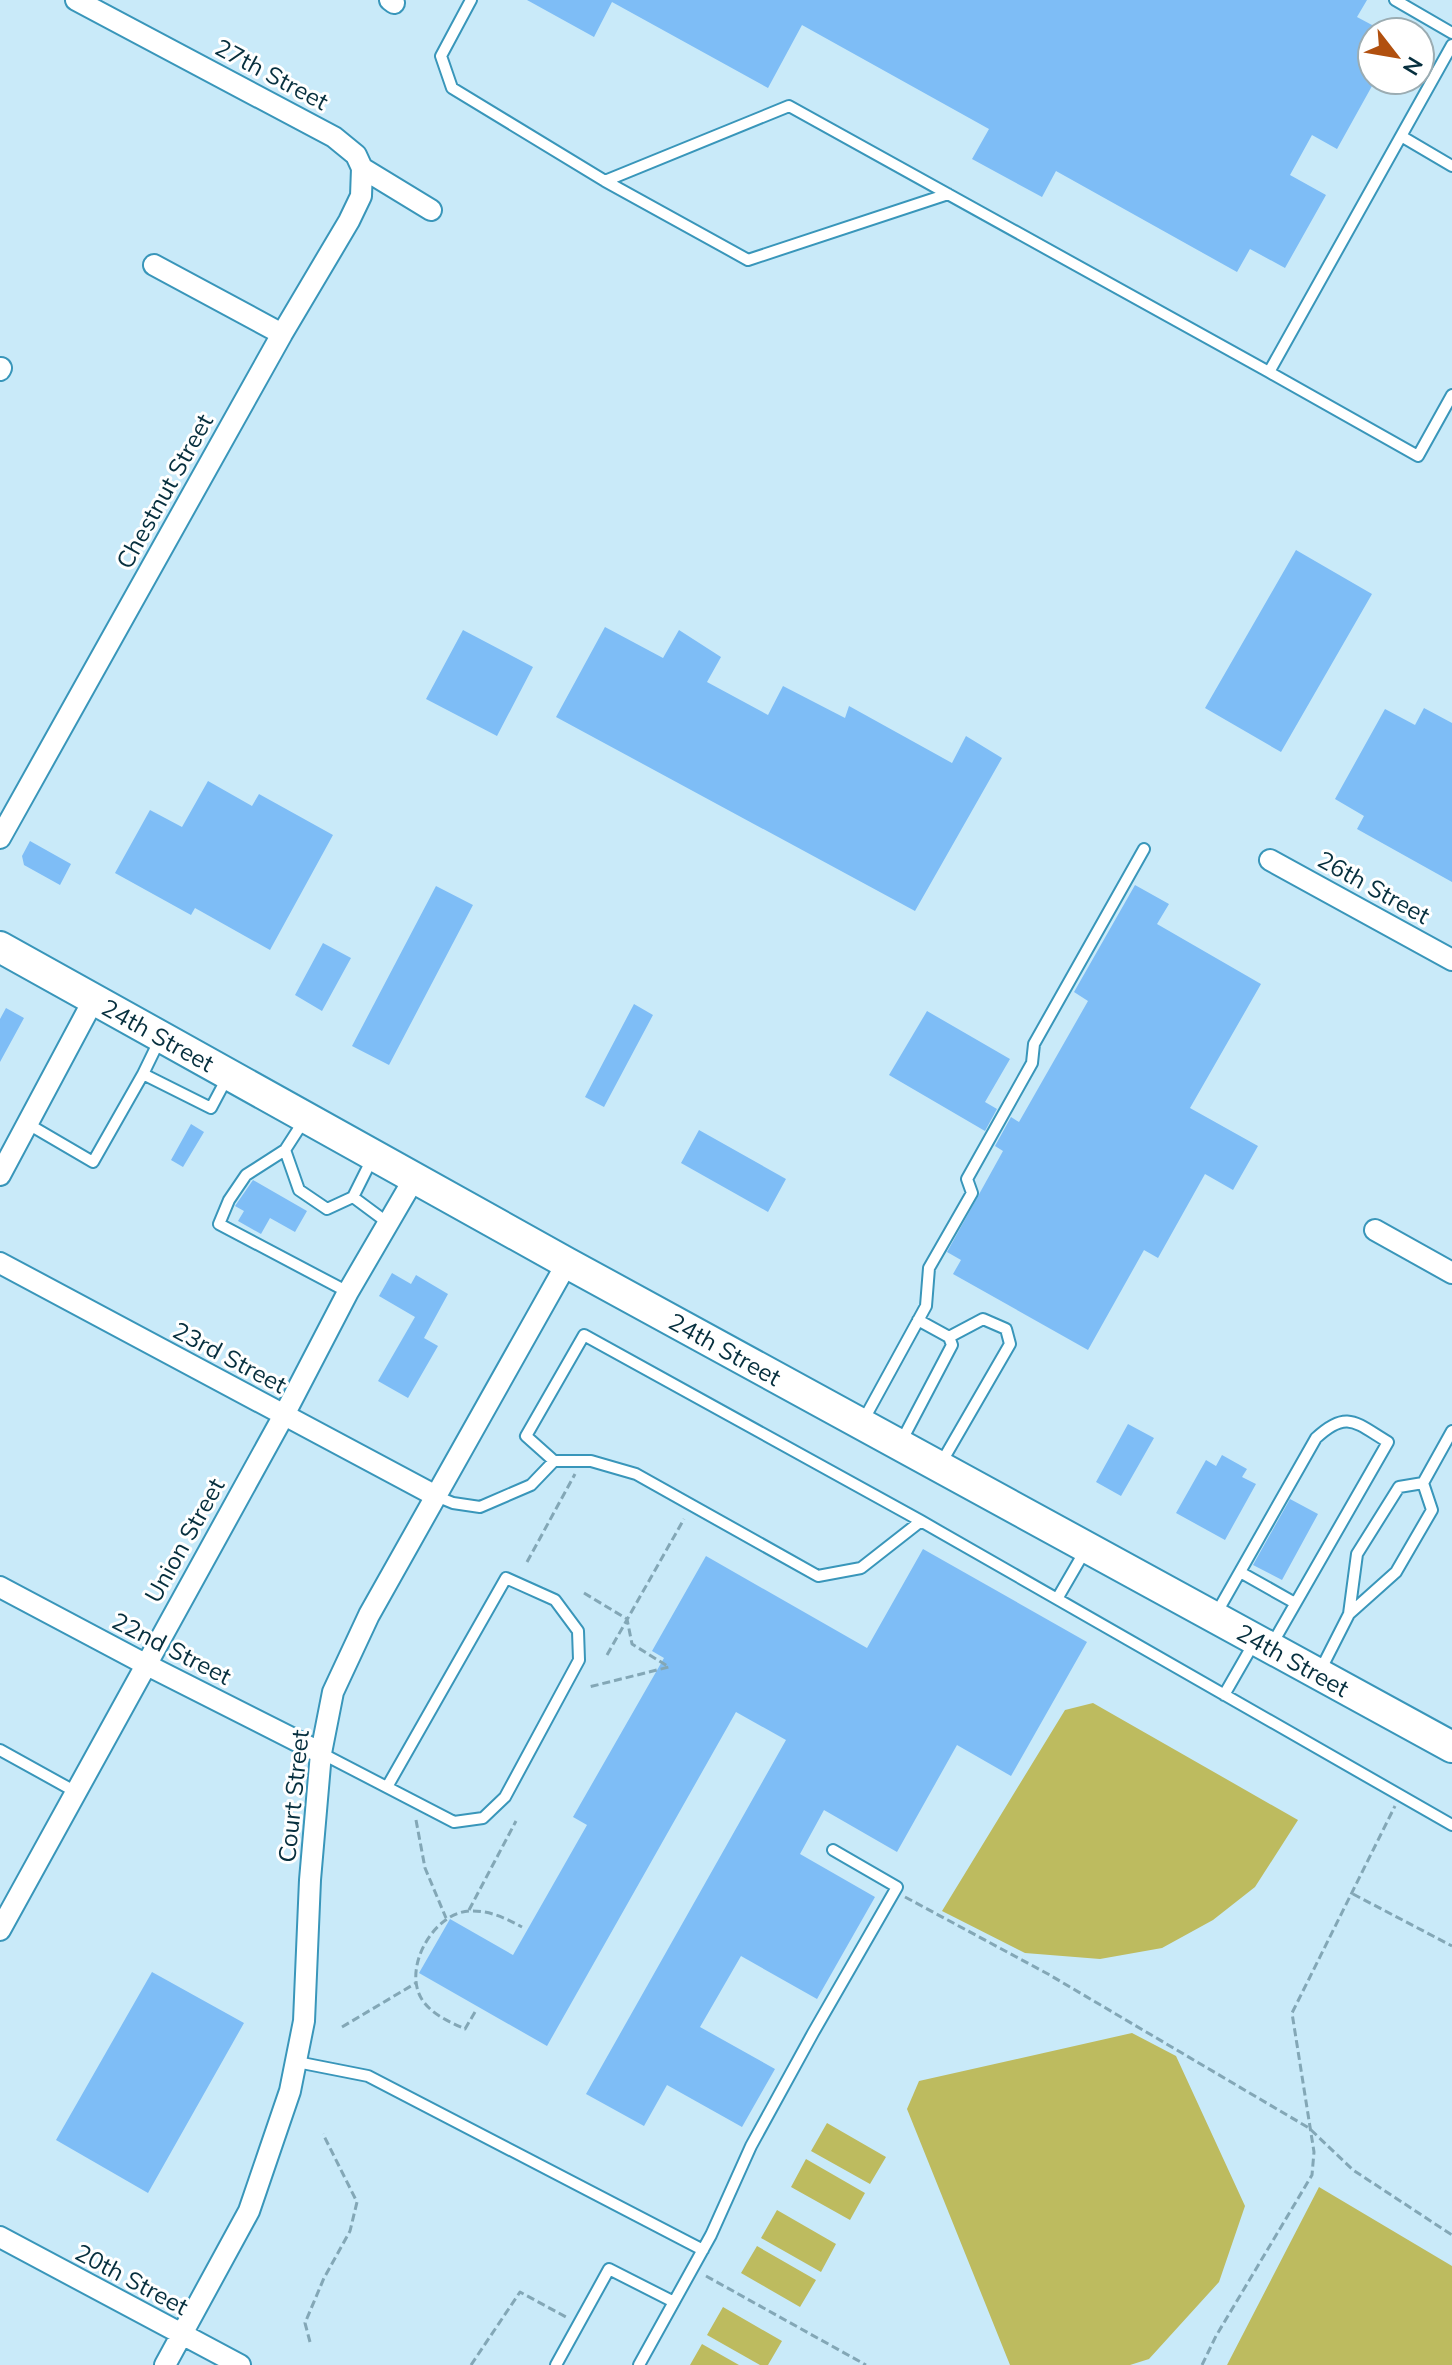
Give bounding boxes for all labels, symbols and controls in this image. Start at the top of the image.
north arrow [1356,16,1436,96]
street label: 27th Street [210,32,334,116]
text: N [1397,52,1429,81]
street label: Chestnut Street [109,408,219,574]
street label: 26th Street [1313,844,1435,930]
street label: 24th Street [97,992,219,1078]
street label: 24th Street [664,1306,786,1392]
street label: 23rd Street [168,1315,292,1399]
street label: Union Street [138,1473,230,1607]
street label: 22nd Street [107,1605,237,1691]
street label: 24th Street [1232,1617,1354,1703]
street label: Court Street [271,1728,315,1864]
street label: 20th Street [70,2237,194,2321]

